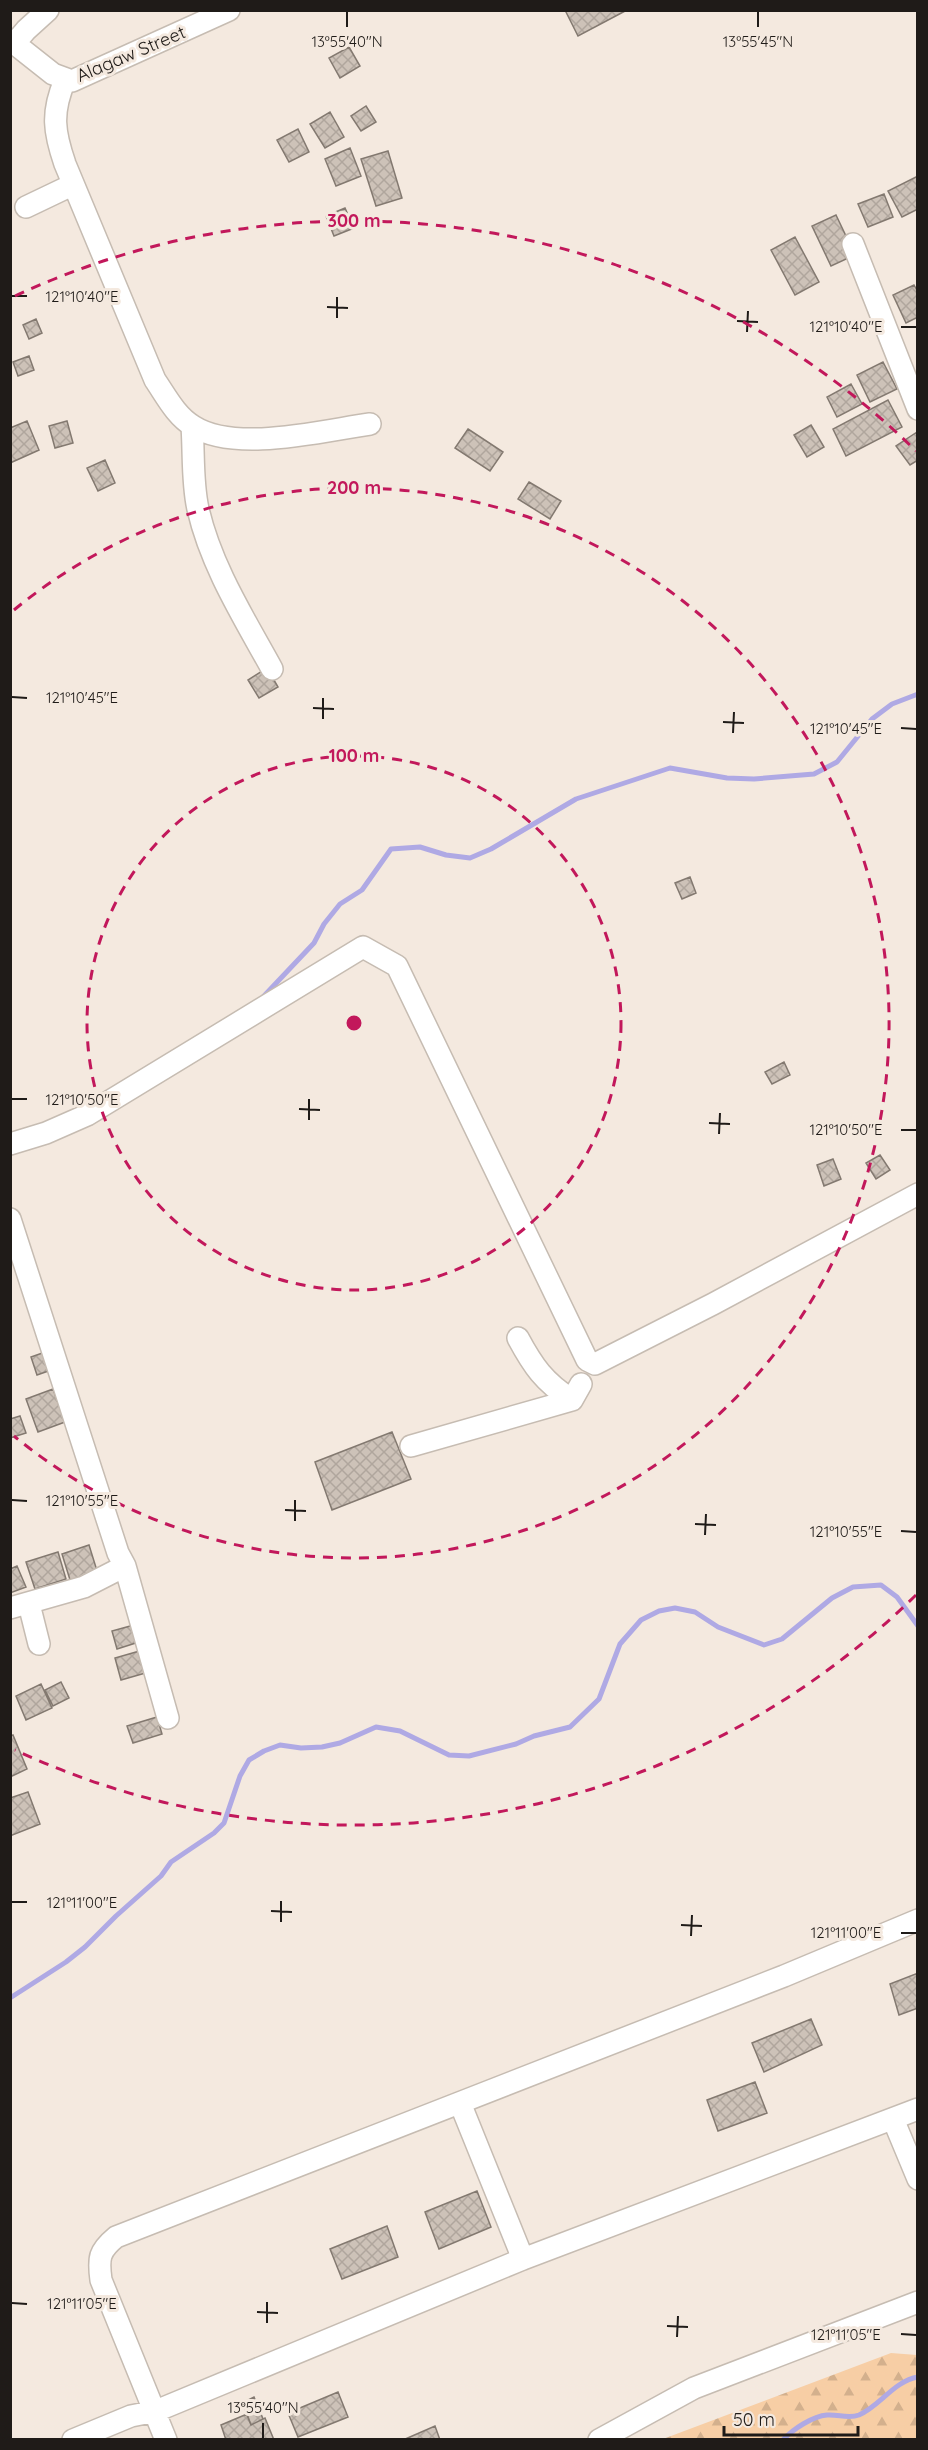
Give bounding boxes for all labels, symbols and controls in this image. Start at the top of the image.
street label: Alagaw Street [73,20,189,87]
text: 13°55'40"N [311,32,383,51]
text: 13°55'45"N [723,32,793,51]
text: 300 m [327,209,381,232]
text: 121°10'40"E [46,287,118,306]
text: 121°10'40"E [810,317,882,336]
text: 200 m [327,476,381,499]
text: 121°10'45"E [46,688,118,707]
text: 121°10'45"E [810,719,882,738]
text: 100 m [329,744,379,767]
centre of rings [344,1013,364,1033]
text: 121°10'50"E [45,1090,119,1109]
text: 121°10'50"E [809,1120,883,1139]
text: 121°10'55"E [46,1491,118,1510]
text: 121°10'55"E [810,1522,882,1541]
text: 121°11'00"E [47,1893,117,1912]
text: 121°11'00"E [811,1923,881,1942]
text: 121°11'05"E [47,2294,117,2313]
text: 121°11'05"E [811,2325,881,2344]
text: 13°55'40"N [227,2398,299,2417]
scale bar [724,2399,858,2437]
text: 50 m [733,2408,775,2431]

